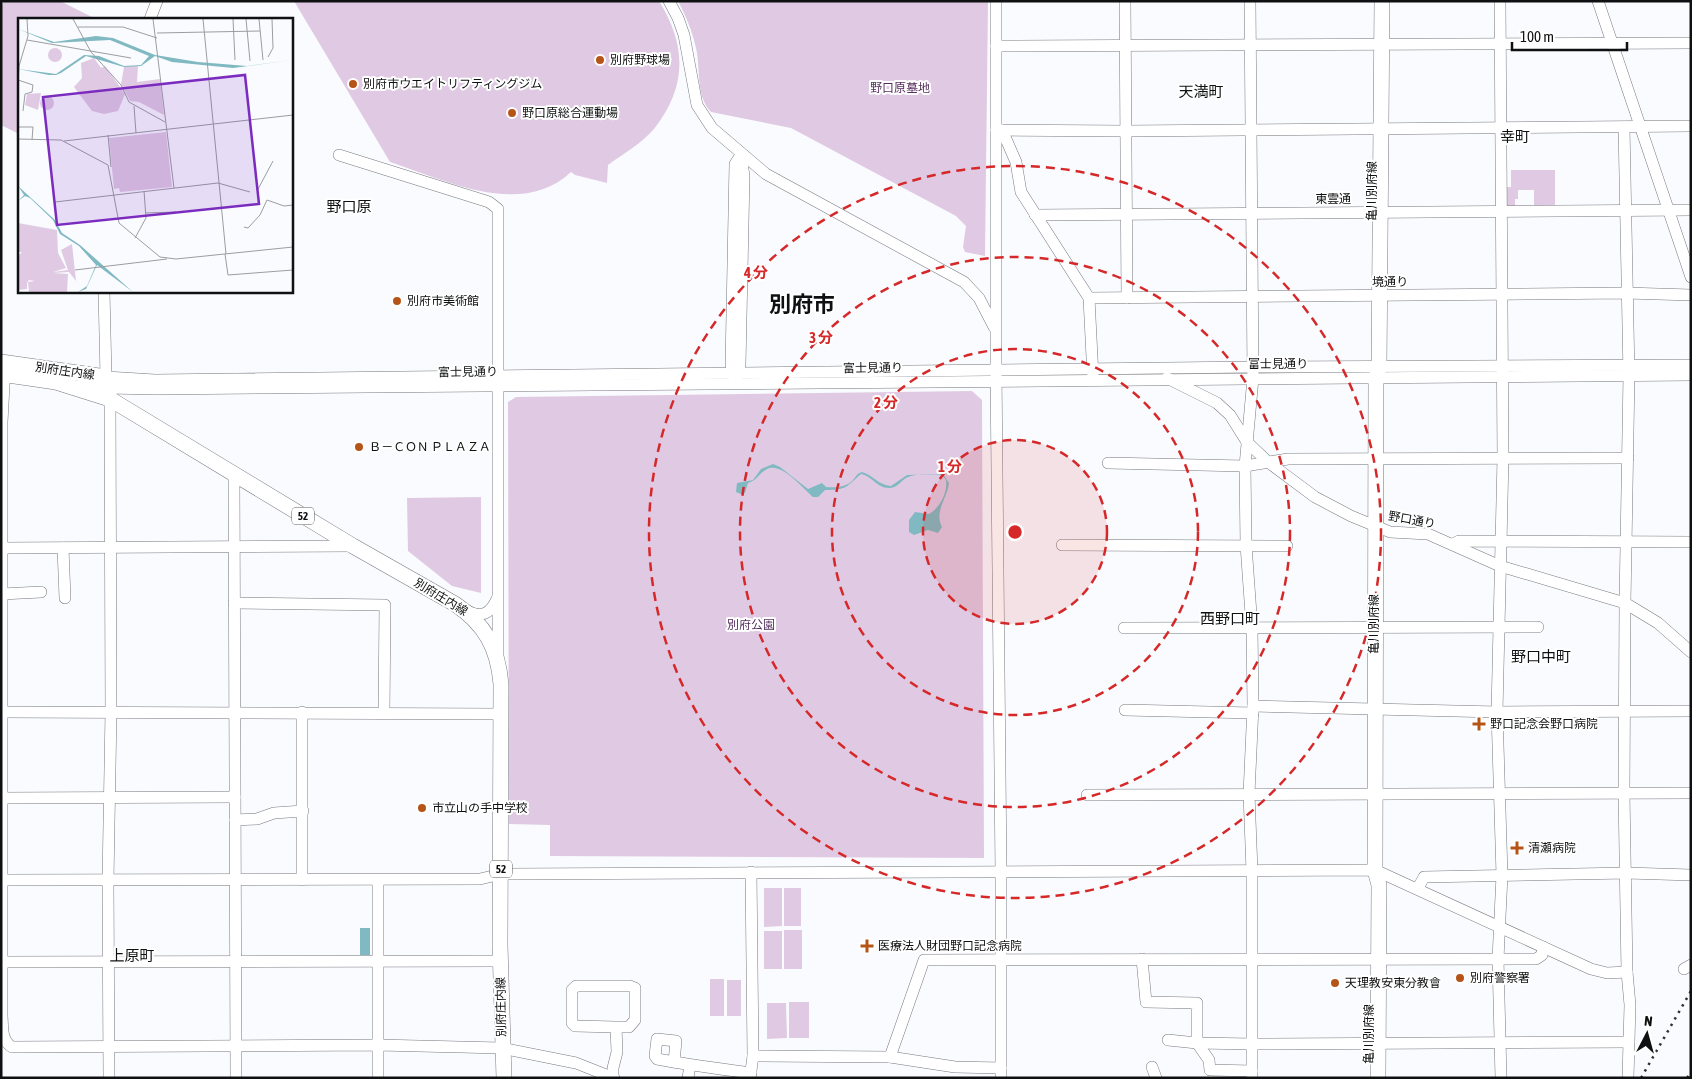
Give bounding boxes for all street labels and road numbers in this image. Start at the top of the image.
street label: 亀川別府線 [1365,161,1379,221]
street label: 東雲通 [1315,192,1351,206]
street label: 境通り [1372,275,1408,289]
street label: 富士見通り [1248,357,1308,371]
street label: 別府庄内線 [34,360,96,382]
street label: 富士見通り [843,360,903,376]
street label: 富士見通り [438,364,498,380]
road number: 52 [292,508,314,524]
street label: 野口通り [1387,509,1437,531]
street label: 別府庄内線 [412,576,470,618]
street label: 亀川別府線 [1367,594,1381,654]
road number: 52 [490,861,512,878]
street label: 別府庄内線 [493,977,509,1037]
street label: 亀川別府線 [1362,1004,1376,1064]

